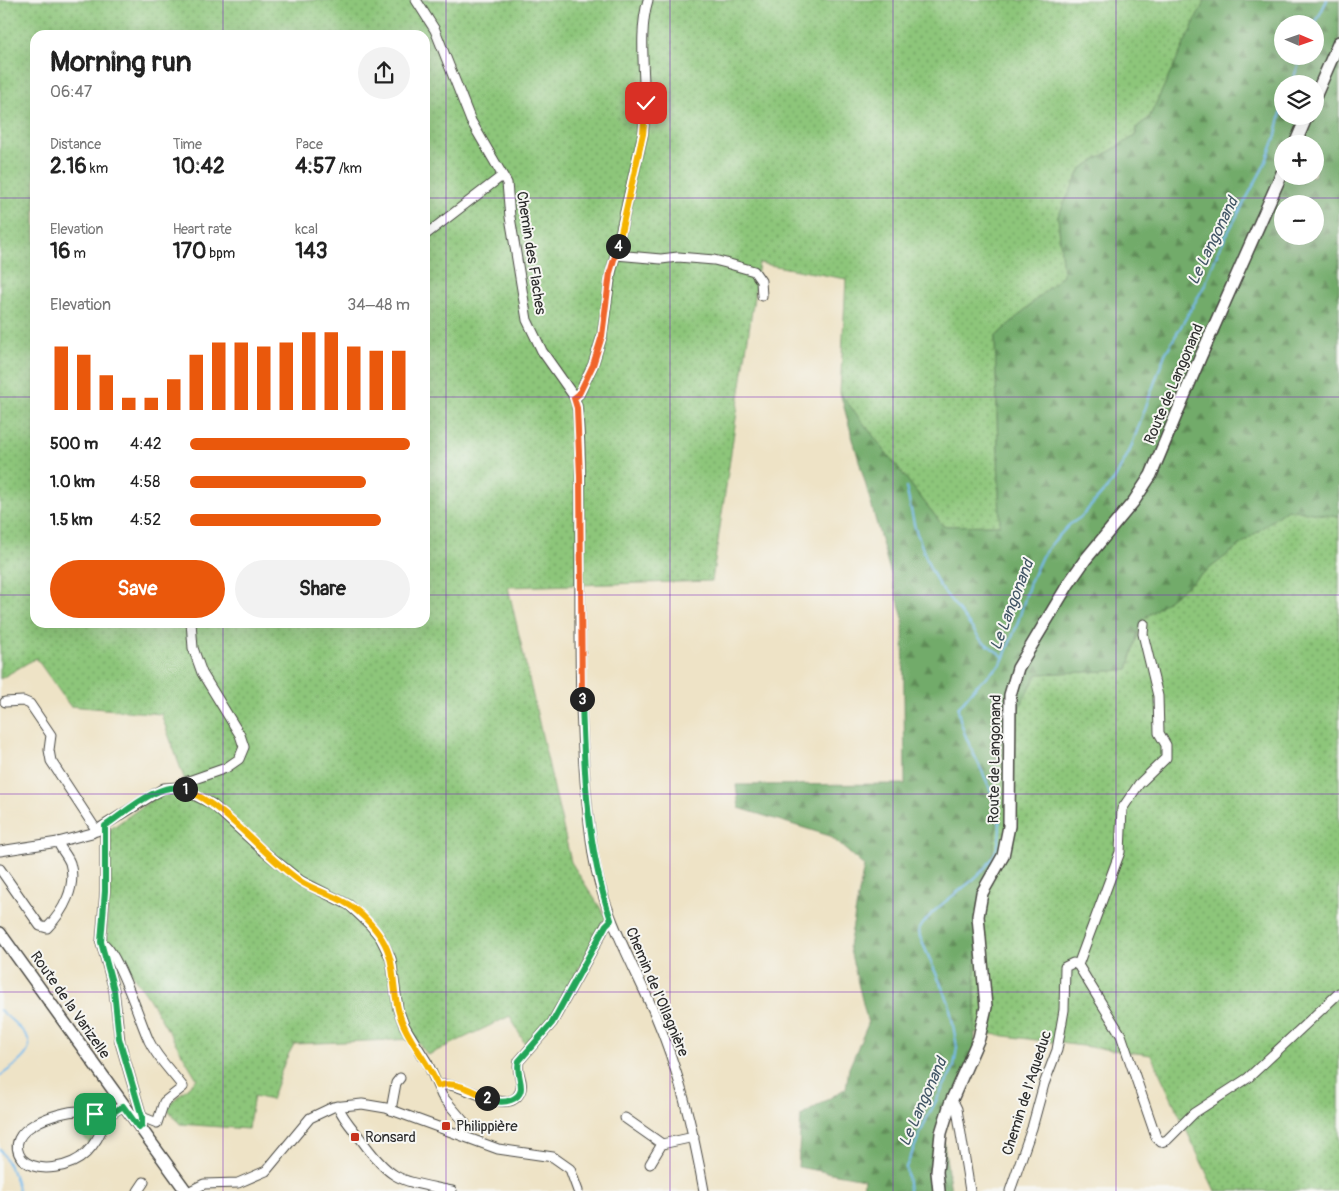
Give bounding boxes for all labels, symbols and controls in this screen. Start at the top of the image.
north arrow [1274,15,1324,65]
map controls [1274,15,1324,245]
text: Morning run [50,45,192,80]
button: share [358,47,410,99]
button: layers [1274,75,1324,125]
text: 06:47 [50,82,92,102]
pin [625,82,667,124]
icon: check [632,89,660,117]
button: + [1274,135,1324,185]
text: Distance [50,136,101,153]
text: Time [173,136,202,153]
text: Pace [295,136,323,153]
text: 2.16 [50,153,87,180]
text: 10:42 [173,153,225,180]
text: 4:57 [295,153,336,180]
text: km [87,160,108,177]
text: /km [336,160,362,177]
street label: Chemin des Flaches [512,190,550,316]
water label: Le Langonand [1183,192,1244,288]
button: − [1274,195,1324,245]
text: Elevation [50,221,103,238]
text: Heart rate [173,221,232,238]
text: kcal [295,221,318,238]
pin: 4 [606,234,630,258]
text: 16 [50,238,70,265]
text: 170 [173,238,206,265]
text: 143 [295,238,327,265]
text: 4 [614,238,623,255]
text: m [70,245,86,262]
text: bpm [206,245,235,262]
text: Elevation [50,295,111,315]
text: 34–48 m [347,295,410,315]
street label: Route de Langonand [1140,321,1208,447]
text: 500 m [50,434,98,454]
text: 4:42 [130,434,162,454]
text: 1.0 km [50,472,95,492]
text: 4:58 [130,472,160,492]
text: 1.5 km [50,510,93,530]
text: 4:52 [130,510,161,530]
water label: Le Langonand [986,555,1039,653]
button: Save [50,560,225,618]
button: Share [235,560,410,618]
pin: 3 [570,686,594,712]
text: 3 [579,691,586,708]
street label: Route de Langonand [984,694,1006,824]
pin: 1 [172,776,198,802]
text: 1 [183,781,188,798]
street label: Chemin de l'Ollagnière [621,924,693,1060]
street label: Route de la Varizelle [26,948,114,1063]
street label: Chemin de l'Aqueduc [998,1028,1056,1158]
water label: Le Langonand [895,1053,952,1149]
pin: 2 [474,1086,500,1110]
text: 2 [484,1090,491,1107]
pin [74,1093,116,1135]
icon: arrive [81,1100,109,1128]
place label: Philippière [456,1117,518,1136]
marker: Philippière [440,1120,452,1132]
place label: Ronsard [365,1128,416,1147]
marker: Ronsard [349,1131,361,1143]

